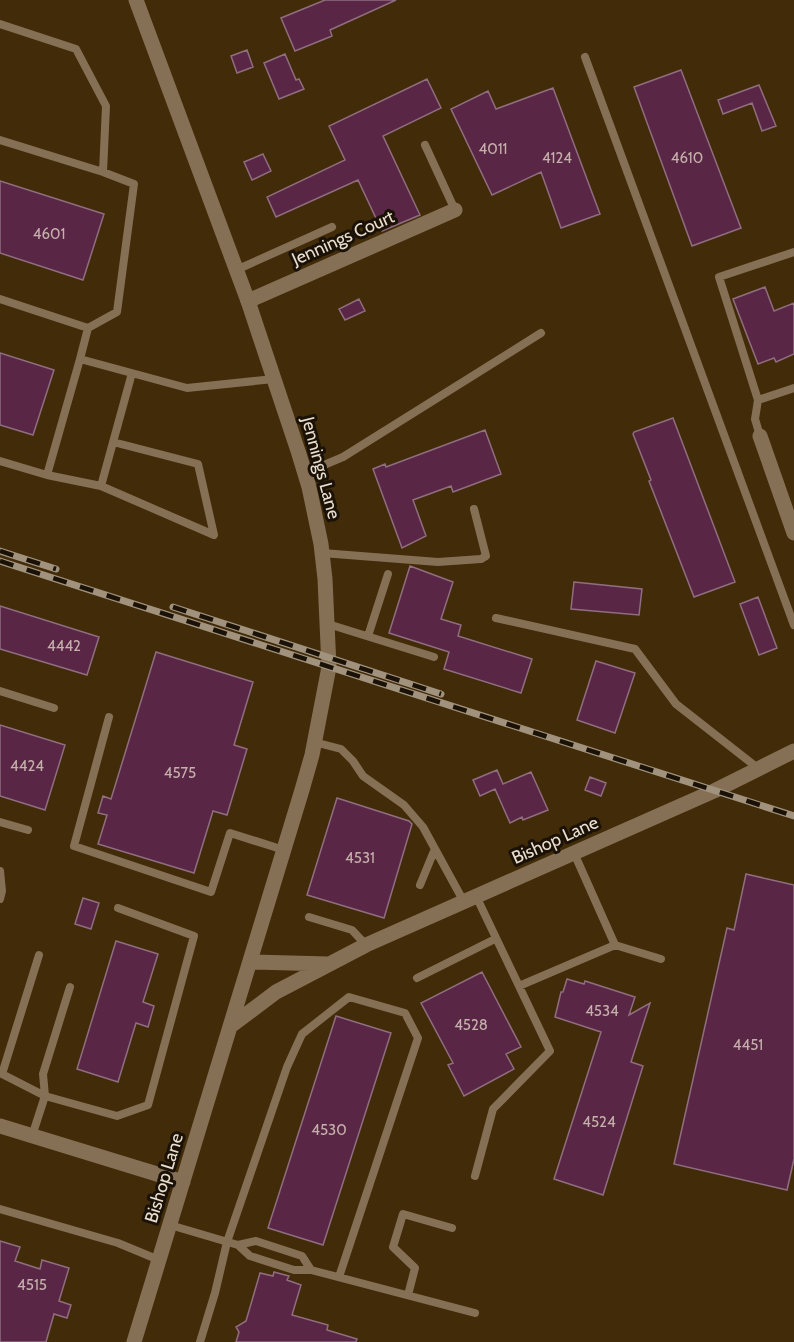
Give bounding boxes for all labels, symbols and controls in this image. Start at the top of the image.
house number: 4011 [479,140,507,158]
house number: 4124 [542,149,572,167]
house number: 4610 [671,149,703,167]
street label: Jennings Court [287,206,398,271]
house number: 4601 [33,225,65,243]
street label: Jennings Lane [297,413,345,522]
house number: 4442 [47,637,81,655]
house number: 4424 [10,757,44,775]
house number: 4575 [164,764,196,782]
street label: Bishop Lane [508,811,602,869]
house number: 4531 [345,849,375,867]
house number: 4534 [585,1002,619,1020]
house number: 4528 [454,1016,488,1034]
house number: 4451 [733,1036,763,1054]
house number: 4524 [582,1113,616,1131]
house number: 4530 [311,1121,347,1139]
street label: Bishop Lane [140,1131,188,1225]
house number: 4515 [17,1276,47,1294]

